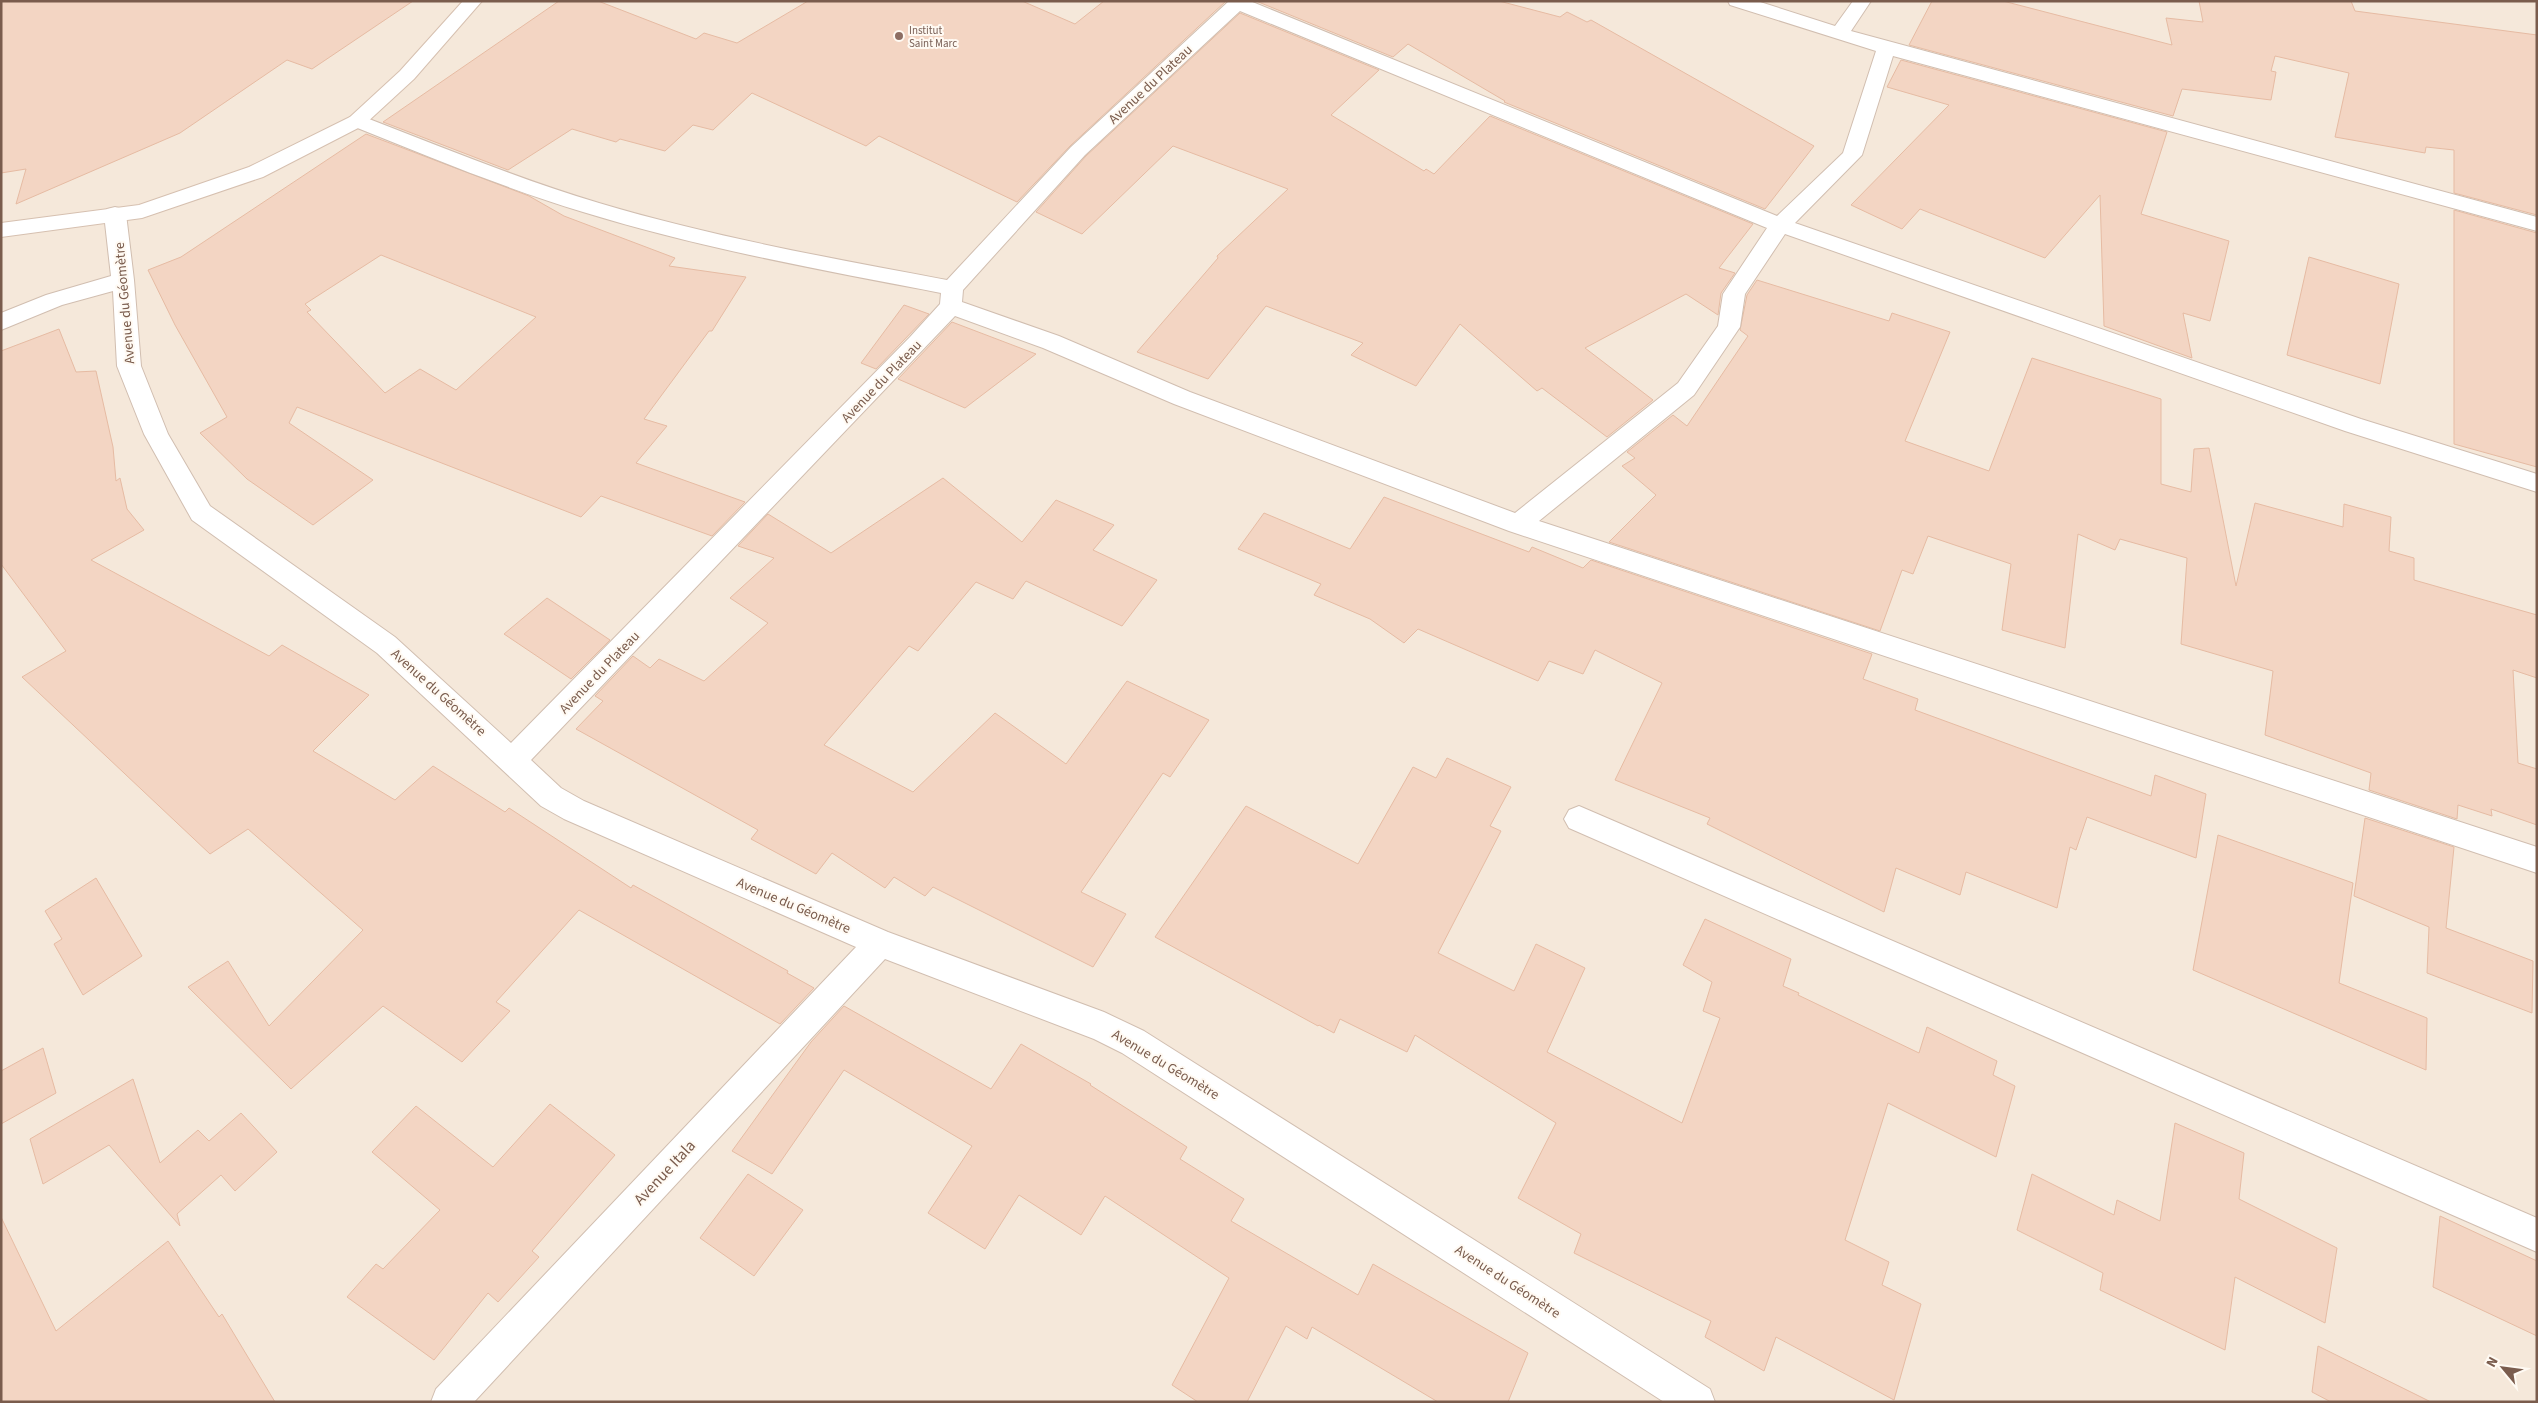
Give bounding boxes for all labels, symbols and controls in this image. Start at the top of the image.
place label: Institut Saint Marc [909,23,957,51]
marker: Institut Saint Marc [893,30,905,42]
street label: Avenue du Plateau [1104,40,1197,129]
street label: Avenue du Géomètre [110,241,140,365]
street label: Avenue du Plateau [837,336,927,428]
street label: Avenue du Plateau [555,627,645,719]
street label: Avenue du Géomètre [386,644,490,741]
street label: Avenue du Géomètre [734,873,854,939]
street label: Avenue du Géomètre [1108,1025,1223,1105]
street label: Avenue Itala [629,1135,701,1210]
street label: Avenue du Géomètre [1451,1240,1564,1324]
north arrow [2478,1343,2528,1393]
text: N [2482,1353,2504,1371]

